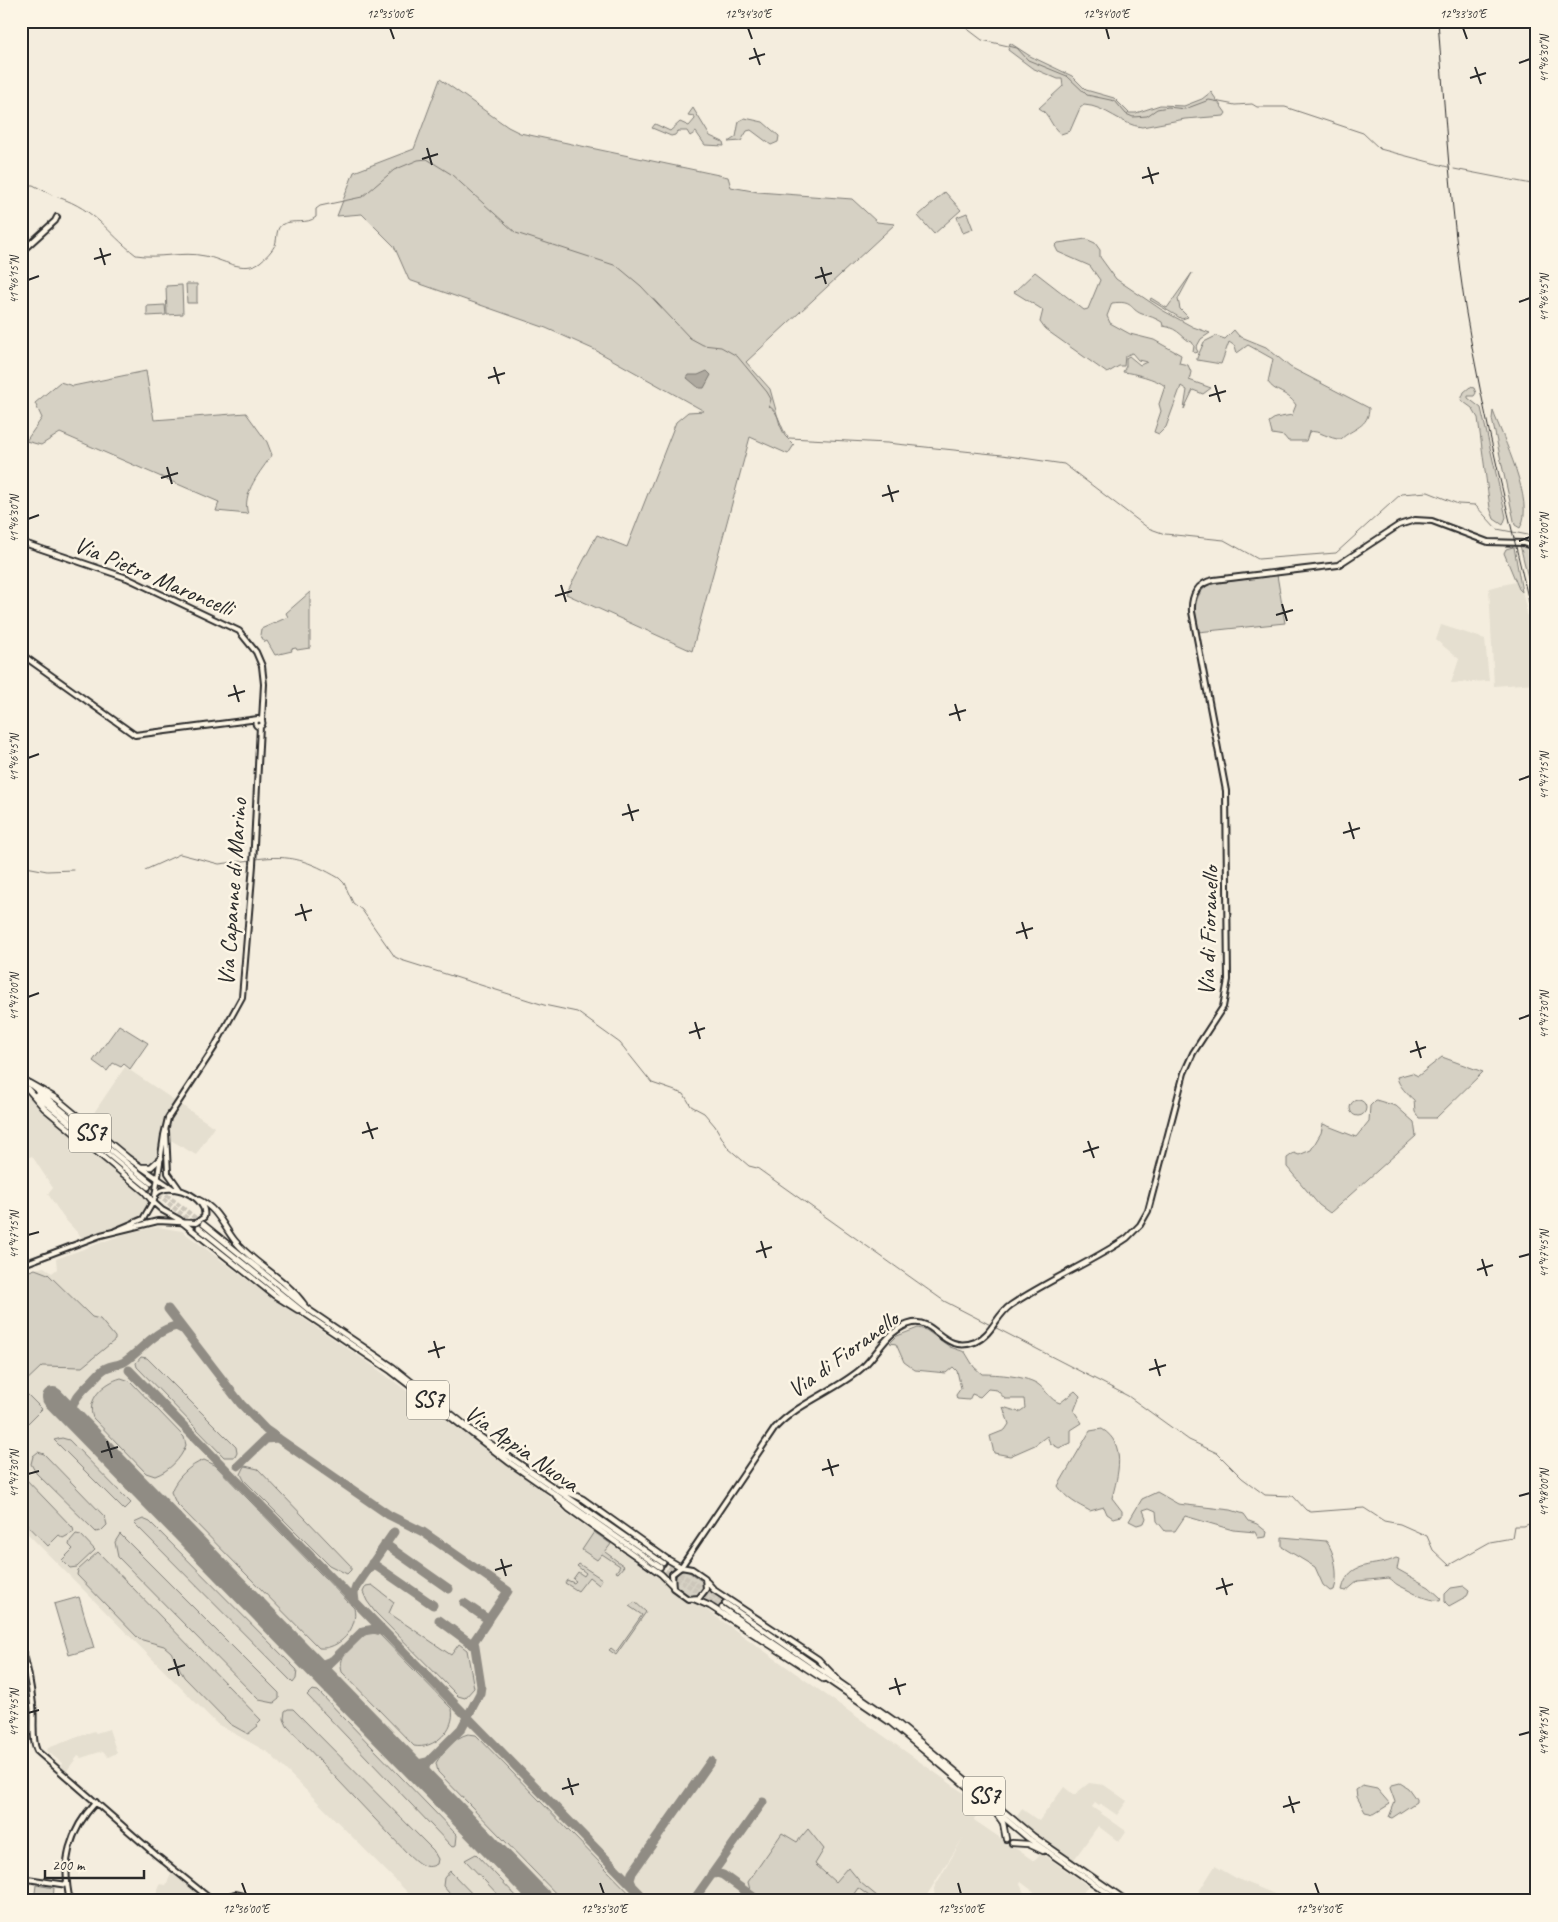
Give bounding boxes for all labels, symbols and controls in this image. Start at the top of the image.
text: 12°35'00"E [367,6,415,22]
text: 12°34'30"E [725,6,773,22]
text: 12°34'00"E [1083,6,1131,22]
text: 12°33'30"E [1440,6,1488,22]
text: 41°46'30"N [1536,34,1552,83]
text: 41°46'15"N [6,255,22,304]
text: 41°46'45"N [1536,273,1552,322]
text: 41°46'30"N [6,494,22,543]
text: 41°47'00"N [1536,512,1552,561]
street label: Via Pietro Maroncelli [70,529,241,624]
text: 41°46'45"N [6,733,22,782]
text: 41°47'15"N [1536,751,1552,800]
street label: Via Capanne di Marino [210,796,254,987]
street label: Via di Fioranello [1191,863,1225,996]
text: 41°47'00"N [6,972,22,1021]
text: 41°47'30"N [1536,990,1552,1039]
road number: SS7 [69,1114,111,1152]
text: 41°47'15"N [6,1210,22,1259]
text: 41°47'45"N [1536,1229,1552,1278]
street label: Via di Fioranello [782,1302,906,1404]
road number: SS7 [407,1380,449,1420]
street label: Via Appia Nuova [459,1398,586,1499]
text: 41°47'30"N [6,1449,22,1498]
text: 41°48'00"N [1536,1468,1552,1517]
text: 41°47'45"N [6,1688,22,1737]
text: 41°48'15"N [1536,1707,1552,1756]
road number: SS7 [963,1776,1005,1815]
scale bar [45,1847,144,1879]
text: 200 m [52,1856,86,1875]
text: 12°36'00"E [223,1901,271,1917]
text: 12°35'30"E [581,1901,629,1917]
text: 12°35'00"E [938,1901,986,1917]
text: 12°34'30"E [1296,1901,1344,1917]

